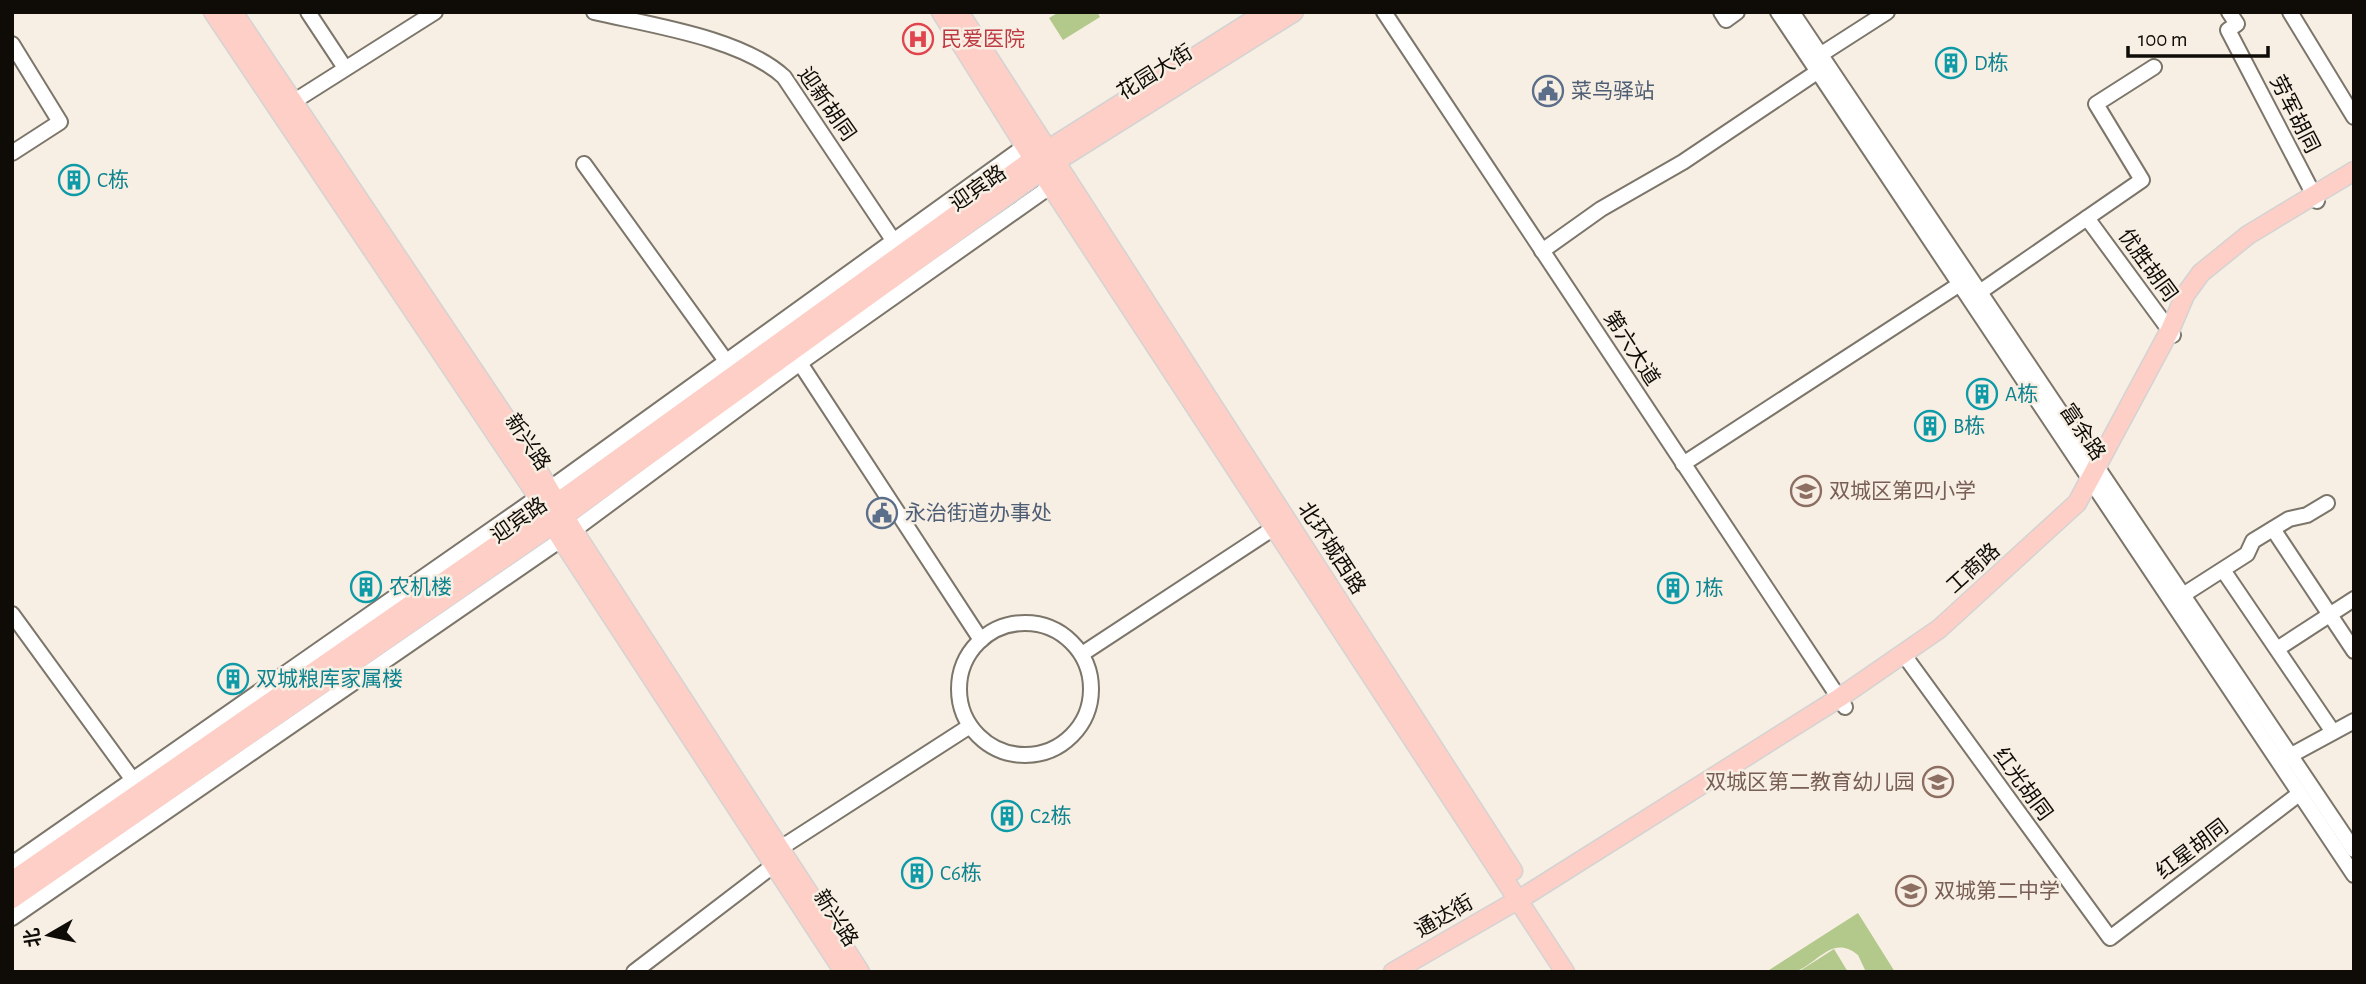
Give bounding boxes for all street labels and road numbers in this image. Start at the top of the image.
street label: 花园大街 [1114,40,1196,104]
street label: 迎新胡同 [794,63,860,145]
street label: 劳军胡同 [2266,72,2324,156]
street label: 迎宾路 [946,161,1010,215]
street label: 优胜胡同 [2114,225,2182,305]
street label: 第六大道 [1600,307,1664,389]
street label: 富余路 [2056,399,2111,464]
street label: 新兴路 [501,410,555,474]
street label: 迎宾路 [487,493,551,547]
street label: 北环城西路 [1294,498,1370,598]
street label: 工商路 [1942,539,2004,597]
street label: 红光胡同 [1989,744,2057,824]
street label: 红星胡同 [2152,815,2232,883]
street label: 新兴路 [810,886,862,950]
street label: 通达街 [1411,891,1477,941]

